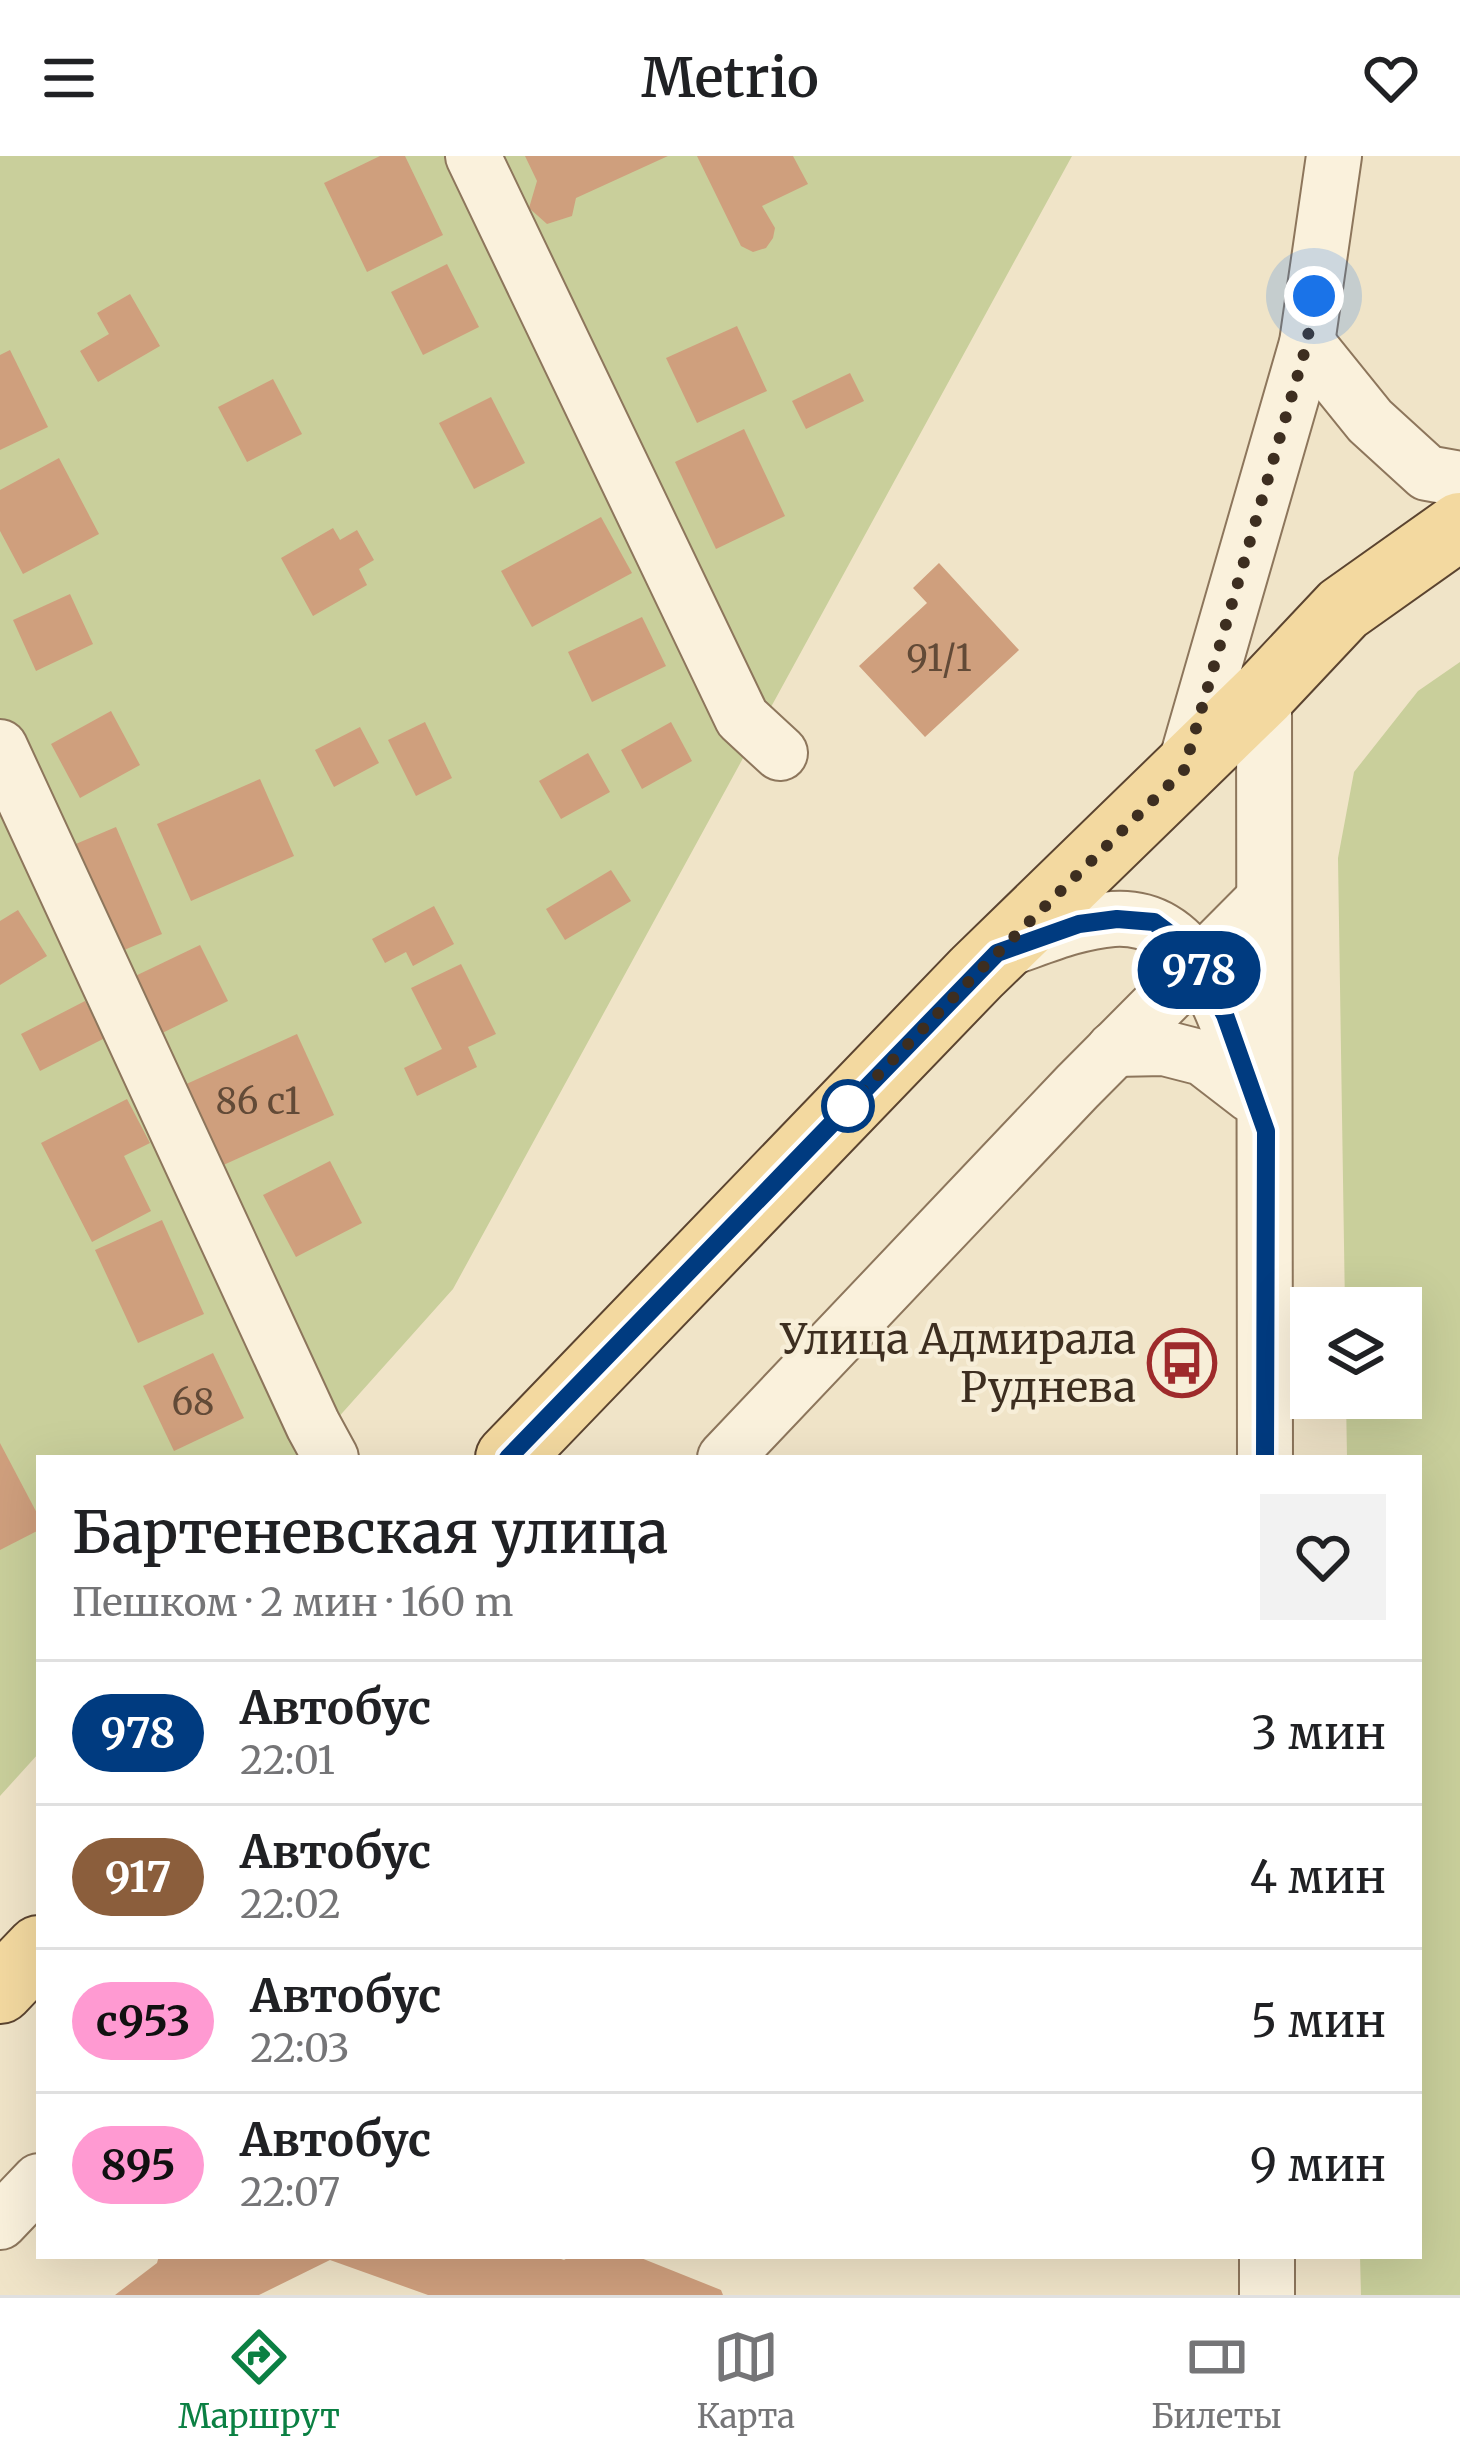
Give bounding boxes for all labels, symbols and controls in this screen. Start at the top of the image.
text: Metrio [641,44,819,112]
icon: menu [36,45,102,111]
icon: heart [1358,45,1424,111]
your location [1284,266,1344,326]
house number: 91/1 [906,636,972,681]
line badge: 978 [1130,931,1268,1009]
text: 978 [1162,944,1236,996]
house number: 86 с1 [215,1079,301,1124]
unlabelled marker [823,1081,873,1131]
map controls [1290,1287,1422,1419]
button: layers [1290,1287,1422,1419]
place label: Улица Адмирала Руднева [779,1313,1136,1413]
bus stop icon: Улица Адмирала Руднева [1147,1328,1217,1398]
house number: 68 [171,1380,215,1425]
button: heart [1260,1494,1386,1620]
text: Бартеневская улица [72,1497,668,1569]
text: Пешком · 2 мин · 160 m [72,1578,513,1627]
text: Автобус [240,1680,431,1736]
text: 3 мин [1251,1705,1386,1761]
text: 978 [101,1707,175,1759]
text: 22:01 [240,1736,335,1785]
text: Автобус [240,1824,431,1880]
text: 4 мин [1249,1849,1386,1905]
text: 917 [105,1851,171,1903]
text: 22:02 [240,1880,341,1929]
text: Автобус [250,1968,441,2024]
text: 5 мин [1251,1993,1386,2049]
text: с953 [96,1995,190,2047]
text: 22:03 [250,2024,350,2073]
text: Автобус [240,2112,431,2168]
text: 9 мин [1250,2137,1386,2193]
text: 895 [101,2139,175,2191]
text: 22:07 [240,2168,340,2217]
tab: Маршрут [178,2324,340,2437]
tab: Карта [697,2324,795,2437]
tab: Билеты [1151,2324,1282,2437]

